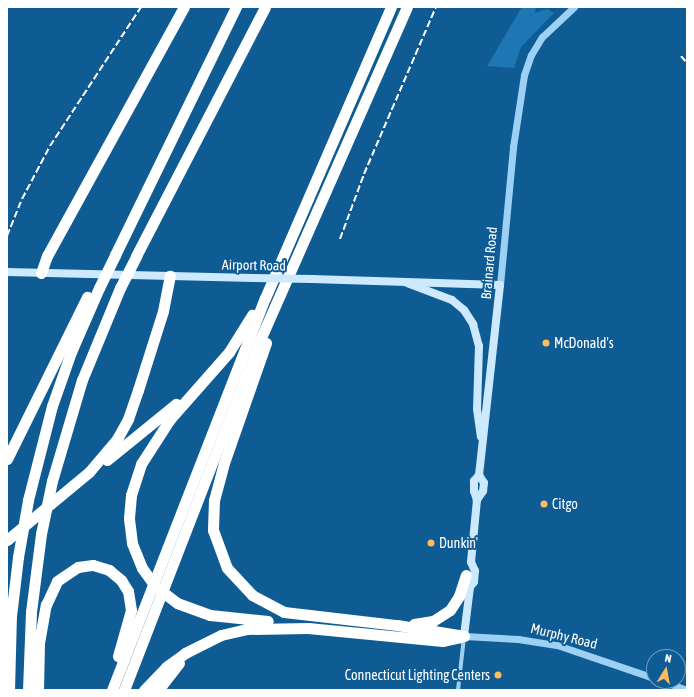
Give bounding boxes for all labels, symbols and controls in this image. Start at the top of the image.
street label: Brainard Road [477,226,501,300]
street label: Airport Road [222,256,286,274]
place label: McDonald's [554,335,614,351]
marker: McDonald's [541,338,551,348]
place label: Citgo [552,496,578,512]
marker: Citgo [539,499,549,509]
place label: Dunkin' [439,535,478,551]
marker: Dunkin' [426,538,436,548]
street label: Murphy Road [529,620,599,652]
north arrow [646,649,686,689]
text: N [664,652,672,665]
place label: Connecticut Lighting Centers [345,667,490,683]
marker: Connecticut Lighting Centers [493,670,503,680]

